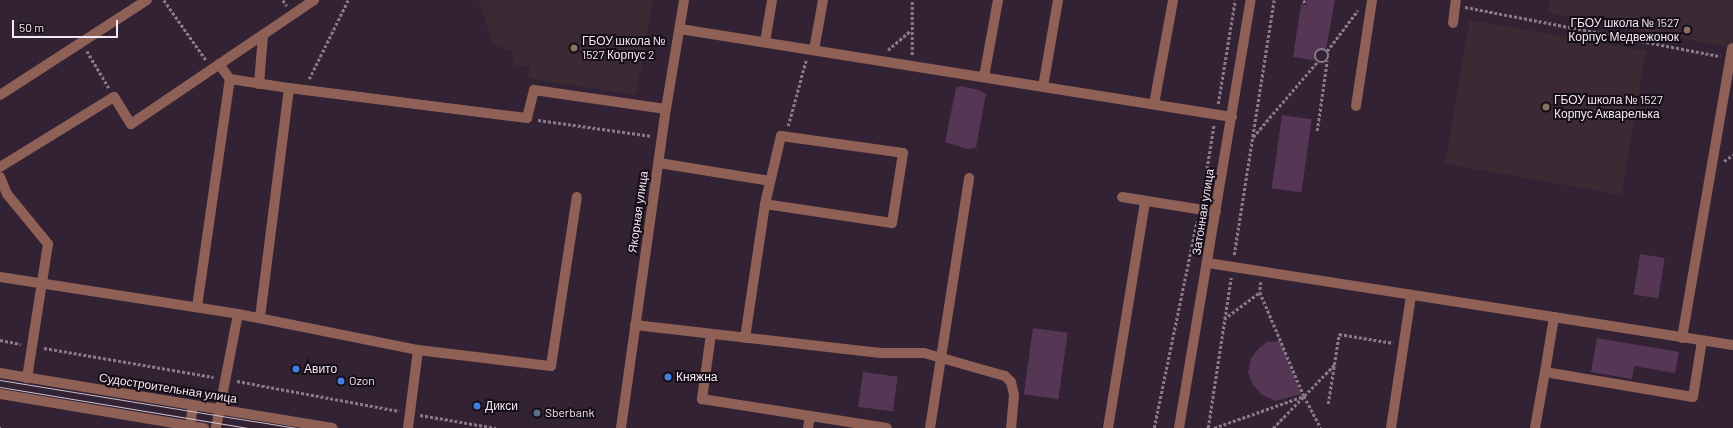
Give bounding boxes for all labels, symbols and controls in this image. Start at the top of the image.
scale bar [14,12,120,38]
place label: ГБОУ школа № 1527 Корпус Медвежонок [1568,16,1679,44]
text: 50 m [19,20,44,34]
marker: ГБОУ школа № 1527 Корпус Медвежонок [1682,25,1692,35]
place label: ГБОУ школа № 1527 Корпус 2 [582,34,666,62]
marker: ГБОУ школа № 1527 Корпус 2 [569,43,579,53]
place label: ГБОУ школа № 1527 Корпус Акварелька [1554,93,1663,121]
marker: ГБОУ школа № 1527 Корпус Акварелька [1541,102,1551,112]
street label: Затонная улица [1189,168,1217,256]
street label: Якорная улица [625,170,651,254]
place label: Авито [304,362,337,376]
marker: Авито [291,364,301,374]
street label: Судостроительная улица [98,370,238,406]
place label: Княжна [676,370,717,384]
marker: Княжна [663,372,673,382]
place label: Ozon [349,374,375,388]
marker: Ozon [336,376,346,386]
place label: Дикси [485,399,518,413]
marker: Дикси [472,401,482,411]
place label: Sberbank [545,406,594,420]
marker: Sberbank [532,408,542,418]

